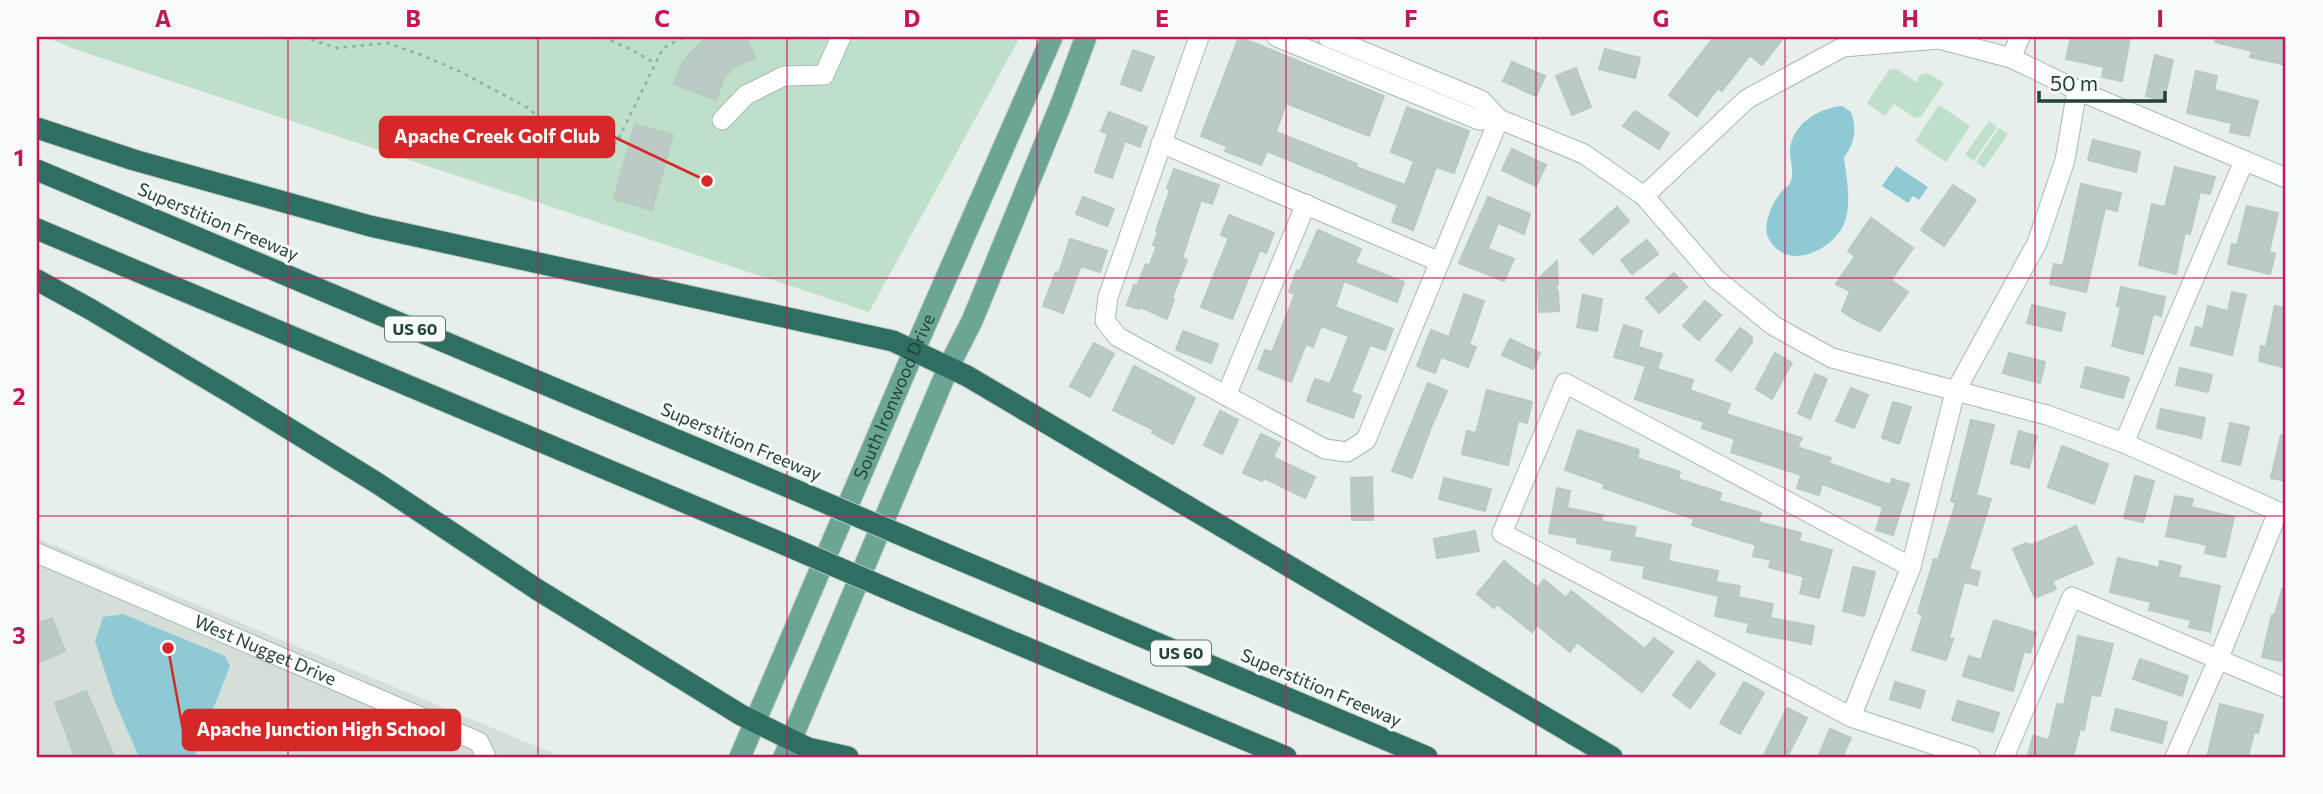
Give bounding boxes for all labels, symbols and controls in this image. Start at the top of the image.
text: A [155,4,172,32]
text: B [405,4,421,32]
text: C [654,4,670,32]
text: D [904,4,921,32]
text: E [1155,4,1169,32]
text: F [1404,4,1418,32]
text: G [1653,4,1669,32]
text: H [1901,4,1919,32]
text: I [2156,4,2164,32]
scale bar [2039,60,2166,104]
text: 50 m [2050,70,2098,95]
callout: Apache Creek Golf Club [380,117,614,157]
text: Apache Creek Golf Club [394,124,600,147]
text: 1 [14,143,24,171]
street label: Superstition Freeway [135,177,302,265]
street label: South Ironwood Drive [848,310,939,483]
road number: US 60 [385,316,445,342]
text: 2 [12,382,26,410]
street label: Superstition Freeway [658,397,825,485]
street label: West Nugget Drive [191,610,340,690]
text: 3 [12,621,26,649]
road number: US 60 [1151,640,1211,666]
street label: Superstition Freeway [1238,643,1405,731]
callout: Apache Junction High School [183,710,460,750]
text: Apache Junction High School [196,717,446,740]

